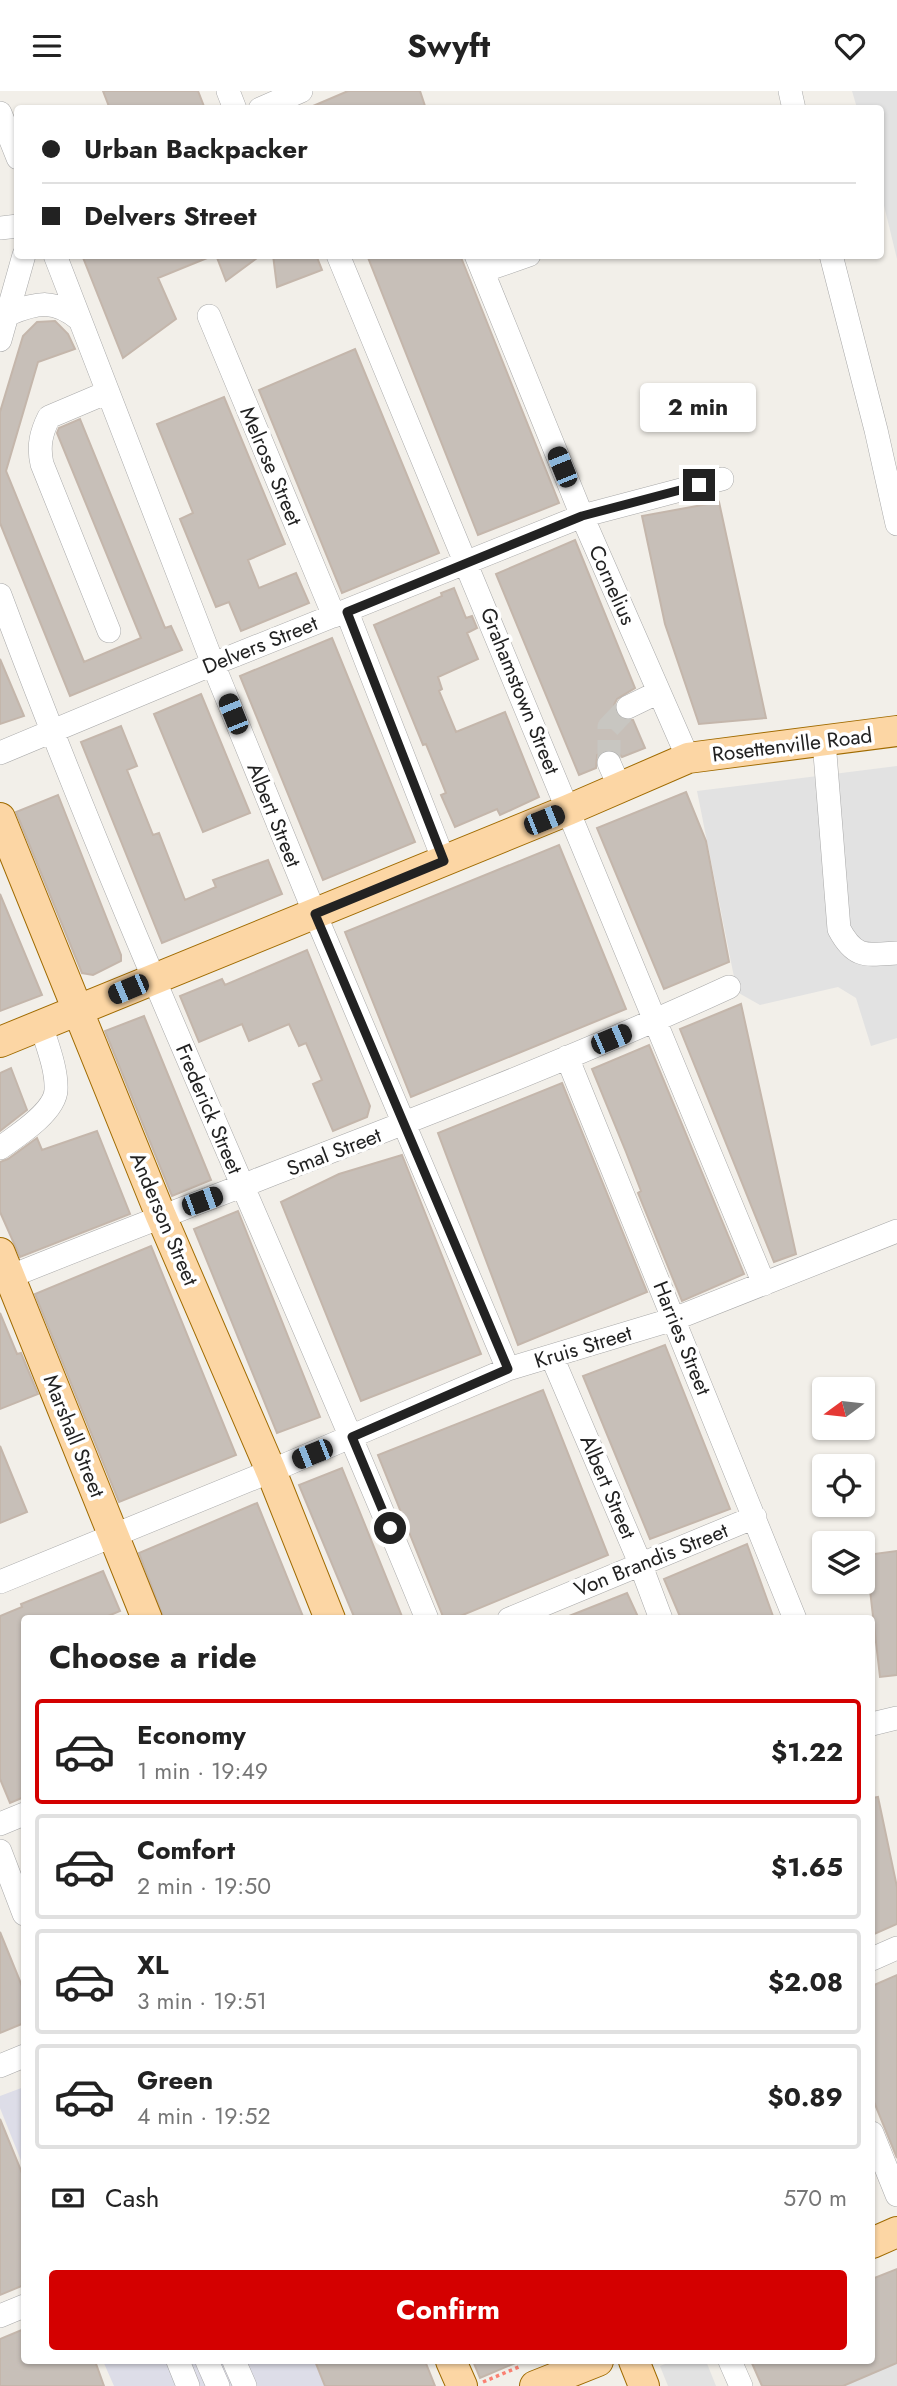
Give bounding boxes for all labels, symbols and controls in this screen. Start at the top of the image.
text: Swyft [407,23,490,69]
icon: menu [28,27,66,65]
icon: heart [831,27,869,65]
text: Urban Backpacker [84,130,308,168]
text: Delvers Street [84,197,256,235]
callout: 2 min [641,383,757,433]
text: 2 min [668,390,728,424]
street label: Melrose Street [232,402,310,530]
car [545,444,580,490]
route end [683,469,715,501]
street label: Cornelius [581,540,643,630]
street label: Grahamstown Street [473,603,567,779]
street label: Delvers Street [198,608,322,682]
car [216,691,251,737]
street label: Rosettenville Road [710,720,874,770]
street label: Albert Street [239,758,309,872]
car [521,802,568,838]
car [105,971,152,1007]
car [588,1021,635,1057]
street label: Frederick Street [168,1039,250,1179]
street label: Smal Street [282,1120,386,1184]
street label: Anderson Street [122,1148,206,1290]
car [179,1184,226,1218]
street label: Harries Street [645,1276,719,1400]
street label: Kruis Street [531,1318,635,1376]
street label: Marshall Street [36,1370,112,1502]
north arrow [812,1377,875,1440]
map controls [812,1377,875,1594]
street label: Albert Street [573,1430,643,1544]
car [289,1436,336,1472]
button: locate [812,1454,875,1517]
route start [374,1512,406,1544]
street label: Von Brandis Street [570,1516,732,1604]
button: layers [812,1531,875,1594]
text: Choose a ride [49,1634,257,1680]
text: Economy [137,1716,246,1754]
icon: car [53,1720,116,1783]
text: $1.22 [771,1733,843,1771]
text: 1 min · 19:49 [137,1754,268,1788]
text: Comfort [137,1831,235,1869]
icon: car [53,1835,116,1898]
text: $1.65 [771,1848,843,1886]
text: 2 min · 19:50 [137,1869,271,1903]
text: XL [137,1946,169,1984]
icon: car [53,1950,116,2013]
text: $2.08 [768,1963,843,2001]
text: 3 min · 19:51 [137,1984,267,2018]
text: Green [137,2061,213,2099]
icon: car [53,2065,116,2128]
text: $0.89 [768,2078,843,2116]
text: 4 min · 19:52 [137,2099,271,2133]
icon: cash [49,2179,87,2217]
text: Cash [105,2179,159,2217]
text: 570 m [783,2181,847,2215]
button: Confirm [49,2270,847,2350]

